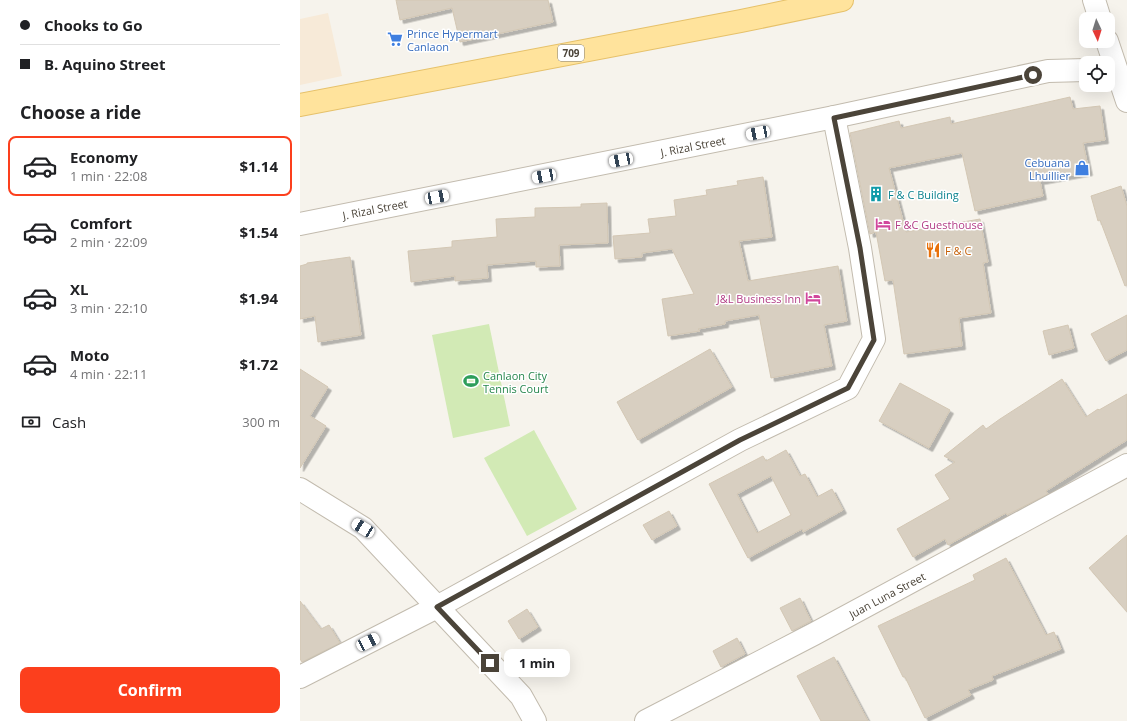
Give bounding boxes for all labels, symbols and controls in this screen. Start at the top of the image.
north arrow [1079,12,1115,48]
map controls [1079,12,1115,92]
text: Chooks to Go [44,15,143,35]
place label: Prince Hypermart Canlaon [407,26,498,54]
supermarket icon: Prince Hypermart Canlaon [386,30,404,48]
road number: 709 [558,45,584,61]
text: B. Aquino Street [44,54,165,74]
button: locate [1079,56,1115,92]
route start [1024,66,1042,84]
text: Choose a ride [20,100,141,124]
car [745,125,771,141]
street label: J. Rizal Street [658,132,727,160]
text: Economy [70,147,138,167]
icon: car [22,148,58,184]
car [608,152,634,168]
place label: Cebuana Lhuillier [1024,155,1071,183]
text: $1.14 [239,156,278,176]
shop icon: Cebuana Lhuillier [1073,159,1091,177]
text: 1 min · 22:08 [70,167,147,185]
car [531,168,557,184]
building icon: F & C Building [867,185,885,203]
place label: F & C Building [888,187,959,202]
car [424,189,450,205]
street label: J. Rizal Street [340,195,409,223]
text: Comfort [70,213,132,233]
icon: car [22,214,58,250]
hotel icon: F &C Guesthouse [874,215,892,233]
place label: F &C Guesthouse [895,217,983,232]
text: $1.54 [239,222,278,242]
text: 2 min · 22:09 [70,233,147,251]
restaurant icon: F & C [924,241,942,259]
place label: F & C [945,243,971,258]
text: XL [70,279,88,299]
icon: car [22,280,58,316]
text: $1.94 [239,288,278,308]
hotel icon: J&L Business Inn [804,289,822,307]
place label: J&L Business Inn [716,291,801,306]
text: 3 min · 22:10 [70,299,147,317]
text: Moto [70,345,109,365]
icon: car [22,346,58,382]
text: $1.72 [239,354,278,374]
text: 4 min · 22:11 [70,365,147,383]
place label: Canlaon City Tennis Court [483,368,548,396]
sports icon: Canlaon City Tennis Court [462,372,480,390]
icon: cash [20,411,42,433]
text: Cash [52,412,86,432]
text: 300 m [242,413,280,431]
car [350,517,376,539]
street label: Juan Luna Street [845,569,928,622]
car [355,631,381,653]
callout: 1 min [504,649,570,677]
route end [481,654,499,672]
text: 1 min [519,654,555,672]
button: Confirm [20,667,280,713]

